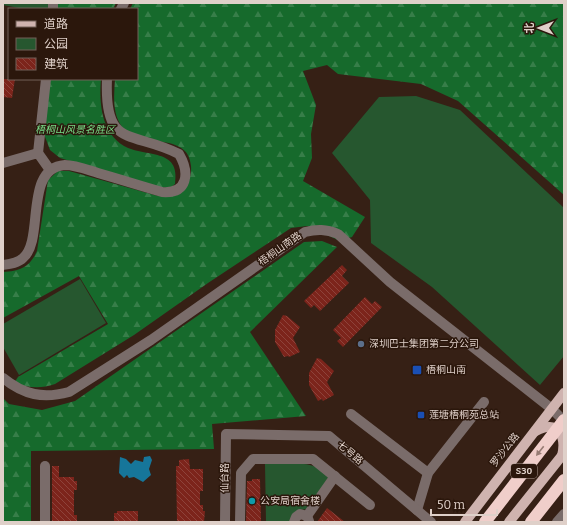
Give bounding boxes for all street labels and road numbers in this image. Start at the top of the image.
street label: 梧桐山南路 [256,230,304,268]
street label: 罗沙公路 [488,431,522,469]
street label: 七号路 [335,439,365,467]
street label: 仙台路 [219,463,231,493]
road number: S30 [511,464,537,478]

